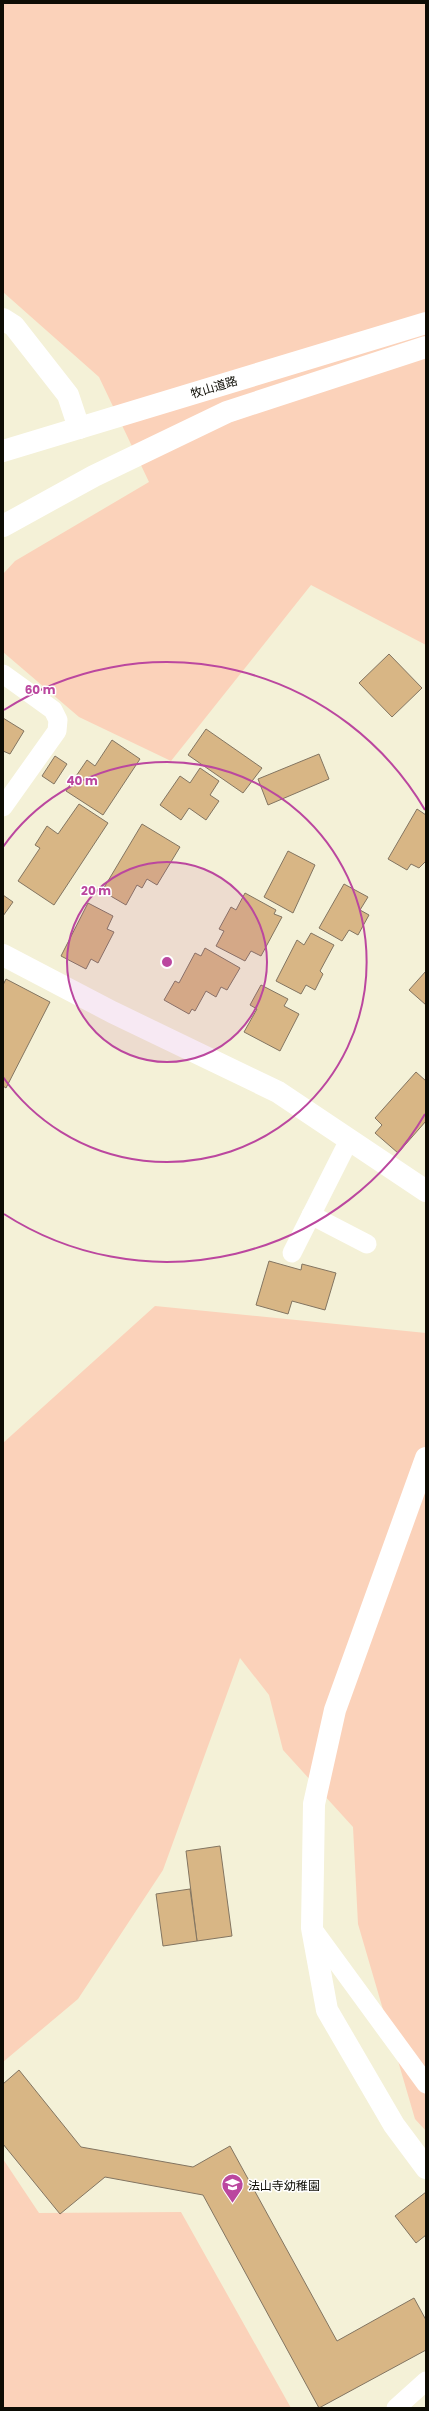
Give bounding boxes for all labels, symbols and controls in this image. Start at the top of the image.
street label: 牧山道路 [189,372,239,402]
text: 60 m [25,681,56,698]
text: 40 m [66,772,98,789]
text: 20 m [81,882,111,899]
centre of rings [160,955,174,969]
school or university icon: 法山寺幼稚園 [219,2172,245,2205]
place label: 法山寺幼稚園 [248,2177,320,2194]

